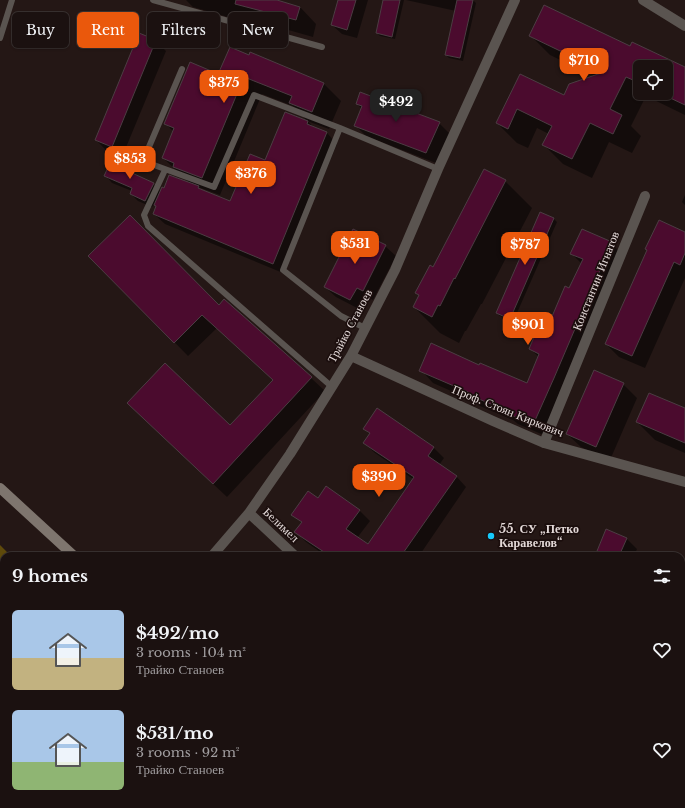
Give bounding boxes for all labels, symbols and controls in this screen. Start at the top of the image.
chip: Buy [12,12,69,48]
chip: Rent [77,12,139,48]
chip: Filters [147,12,220,48]
chip: New [228,12,288,48]
pin: $710 [560,48,608,82]
text: $710 [569,52,599,69]
map controls [633,60,673,100]
button: locate [633,60,673,100]
pin: $375 [200,70,248,104]
text: $375 [209,74,239,91]
pin: $492 [372,89,420,123]
text: $492 [379,93,413,110]
pin: $853 [106,146,154,180]
text: $853 [114,150,146,167]
pin: $376 [227,161,275,195]
text: $376 [235,165,267,182]
street label: Константин Игнатов [569,229,622,333]
pin: $531 [331,231,379,265]
pin: $787 [501,232,549,266]
text: $531 [340,235,370,252]
text: $787 [510,236,540,253]
street label: Трайко Станоев [324,286,375,365]
pin: $901 [504,312,552,346]
text: $901 [512,316,544,333]
street label: Проф. Стоян Киркович [450,381,566,440]
pin: $390 [355,464,403,498]
text: $390 [361,468,397,485]
street label: Белимел [260,504,302,545]
place label: 55. СУ „Петко Каравелов“ [499,521,579,550]
marker: 55. СУ „Петко Каравелов“ [486,531,496,541]
icon: filters [651,565,673,587]
text: 9 homes [12,566,88,587]
text: $492/mo [136,623,219,644]
icon: home [44,626,92,674]
icon: heart [651,639,673,661]
text: 3 rooms · 104 m² [136,644,246,661]
text: Трайко Станоев [136,661,224,678]
text: $531/mo [136,723,213,744]
icon: home [44,726,92,774]
icon: heart [651,739,673,761]
text: 3 rooms · 92 m² [136,744,240,761]
text: Трайко Станоев [136,761,224,778]

